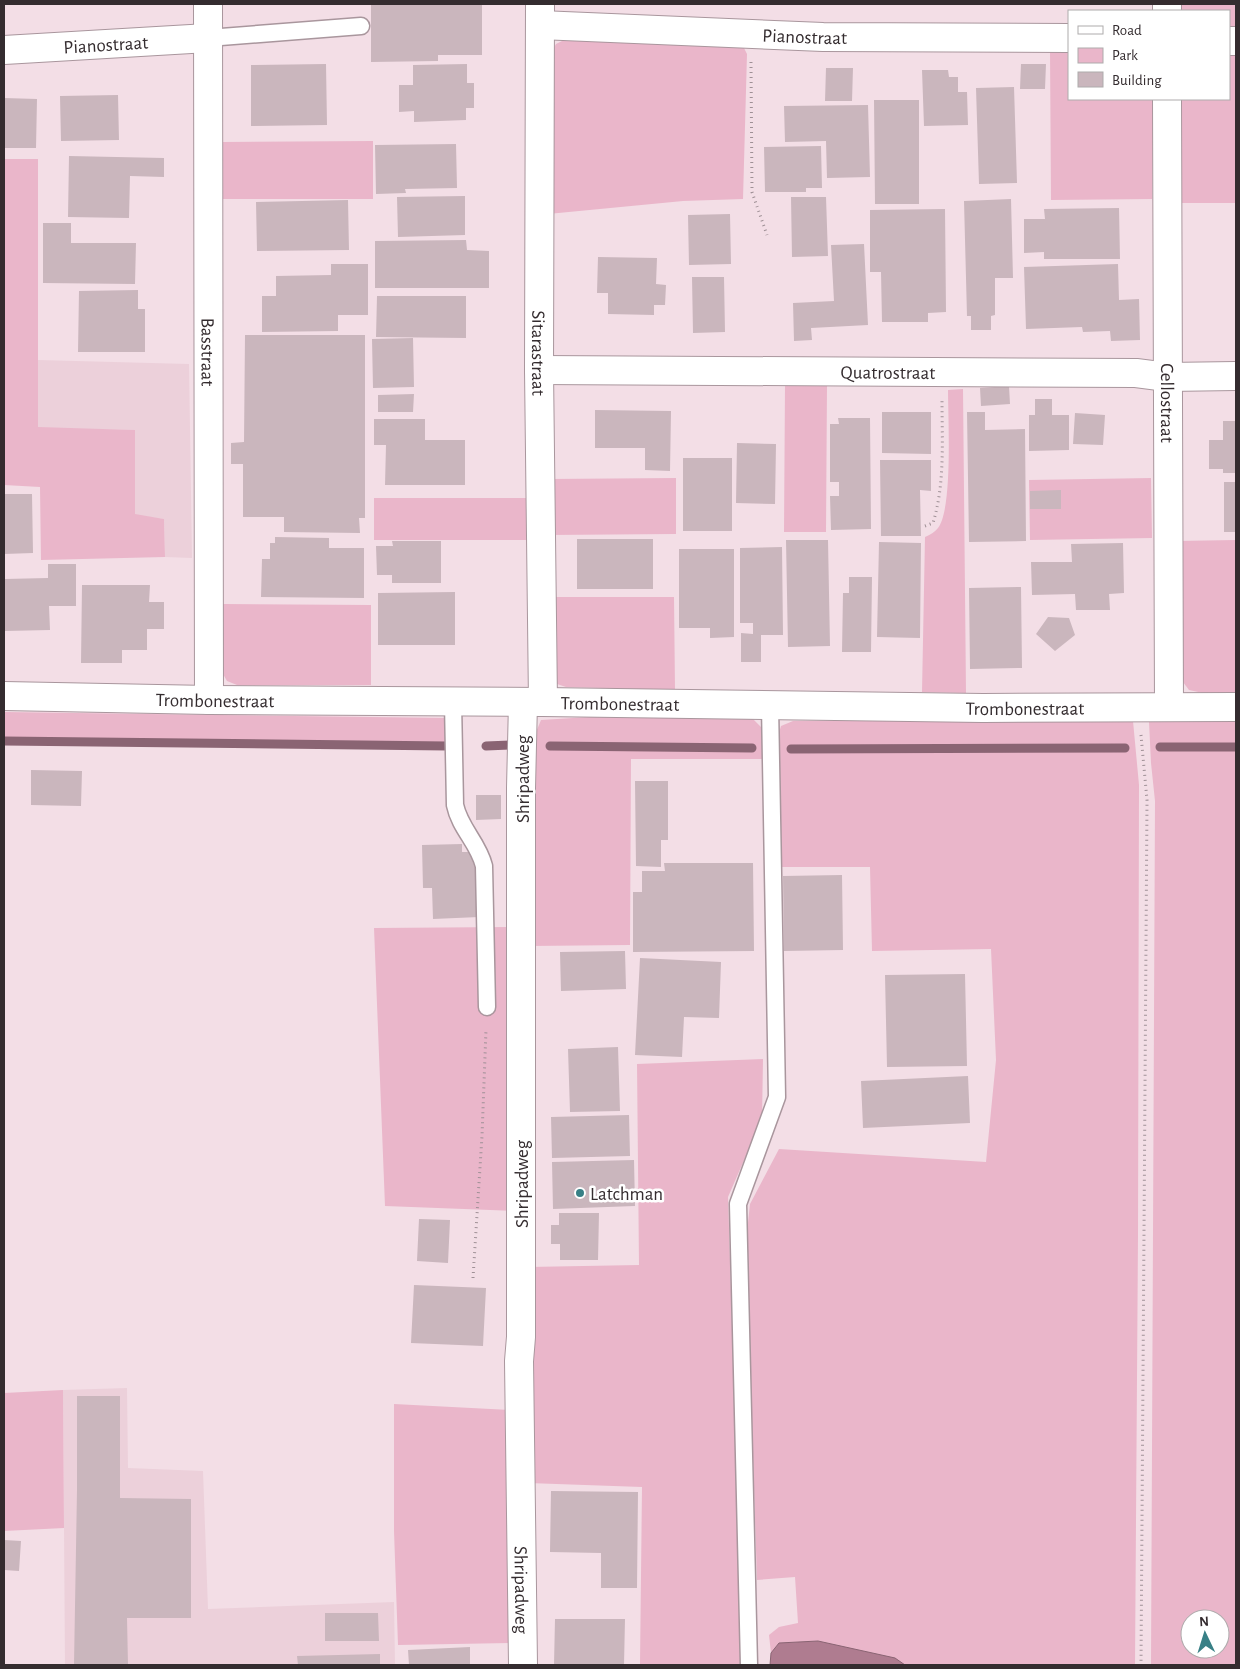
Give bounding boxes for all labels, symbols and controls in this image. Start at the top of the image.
legend [1068,10,1230,100]
text: Road [1112,23,1142,38]
street label: Pianostraat [762,26,847,48]
street label: Pianostraat [63,34,149,57]
text: Park [1112,48,1138,63]
text: Building [1112,73,1162,88]
street label: Sitarastraat [528,310,547,396]
street label: Basstraat [197,318,217,386]
street label: Cellostraat [1157,363,1176,443]
street label: Quatrostraat [841,364,935,383]
street label: Trombonestraat [155,691,274,711]
street label: Trombonestraat [560,694,679,715]
street label: Trombonestraat [965,700,1084,719]
street label: Shripadweg [514,734,533,823]
street label: Shripadweg [513,1139,532,1228]
place label: Latchman [590,1185,663,1204]
marker: Latchman [574,1187,586,1199]
street label: Shripadweg [510,1546,531,1635]
north arrow [1180,1609,1230,1659]
text: N [1199,1615,1210,1629]

